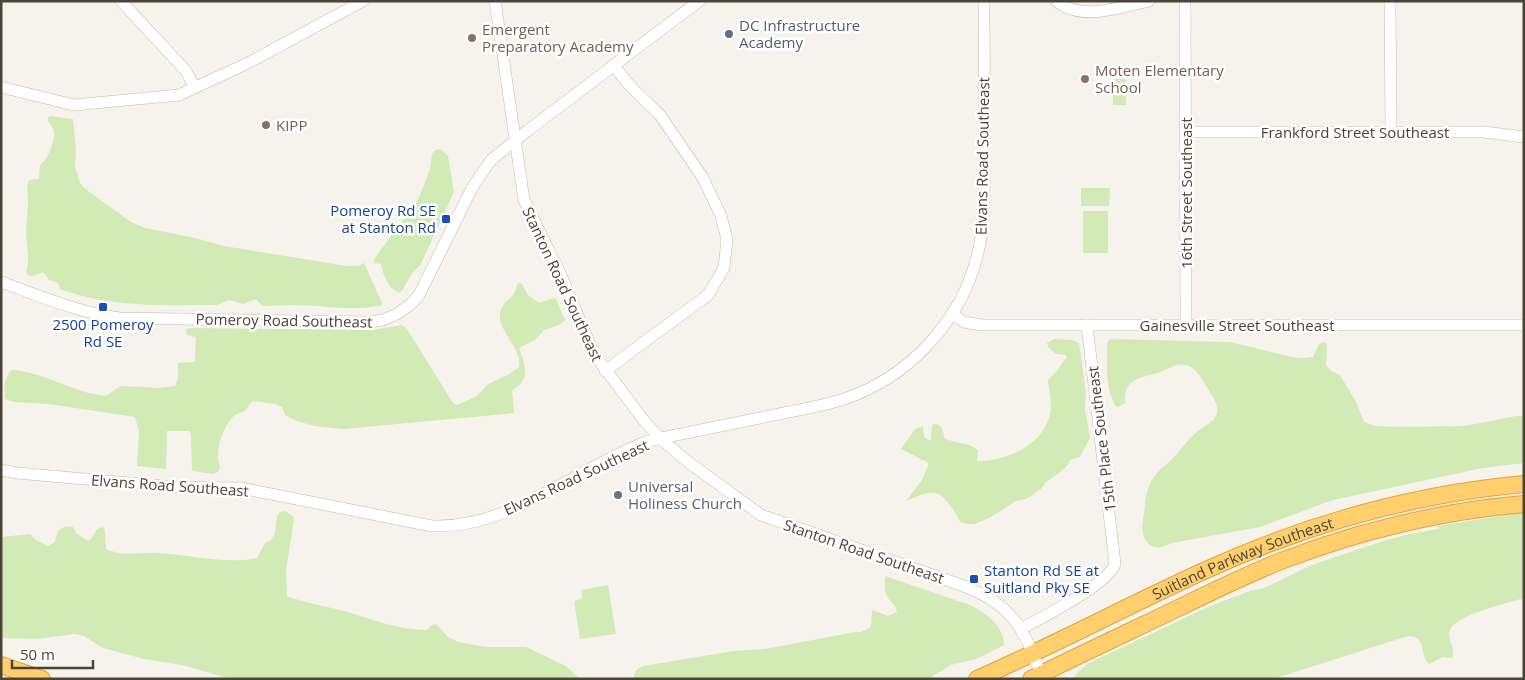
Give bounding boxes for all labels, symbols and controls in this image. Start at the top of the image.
place label: DC Infrastructure Academy [739,15,860,52]
place label: Emergent Preparatory Academy [482,19,634,56]
marker: DC Infrastructure Academy [723,28,735,40]
marker: Emergent Preparatory Academy [466,32,478,44]
place label: Moten Elementary School [1095,60,1224,97]
marker: Moten Elementary School [1079,73,1091,85]
street label: Elvans Road Southeast [971,77,993,235]
place label: KIPP [276,115,307,135]
street label: 16th Street Southeast [1176,117,1196,269]
marker: KIPP [260,119,272,131]
street label: Frankford Street Southeast [1261,122,1449,142]
place label: Pomeroy Rd SE at Stanton Rd [330,200,436,237]
street label: Stanton Road Southeast [518,203,608,365]
marker: Pomeroy Rd SE at Stanton Rd [440,213,452,225]
marker: 2500 Pomeroy Rd SE [97,301,109,313]
street label: Pomeroy Road Southeast [195,308,373,332]
place label: 2500 Pomeroy Rd SE [52,314,154,351]
street label: Gainesville Street Southeast [1139,315,1335,335]
street label: 15th Place Southeast [1082,365,1120,513]
street label: Elvans Road Southeast [500,435,652,519]
street label: Elvans Road Southeast [90,470,250,500]
place label: Universal Holiness Church [628,476,742,513]
marker: Universal Holiness Church [612,489,624,501]
street label: Suitland Parkway Southeast [1149,512,1335,604]
street label: Stanton Road Southeast [781,514,947,588]
place label: Stanton Rd SE at Suitland Pky SE [984,560,1099,597]
marker: Stanton Rd SE at Suitland Pky SE [968,573,980,585]
scale bar [12,638,94,670]
text: 50 m [20,644,55,664]

